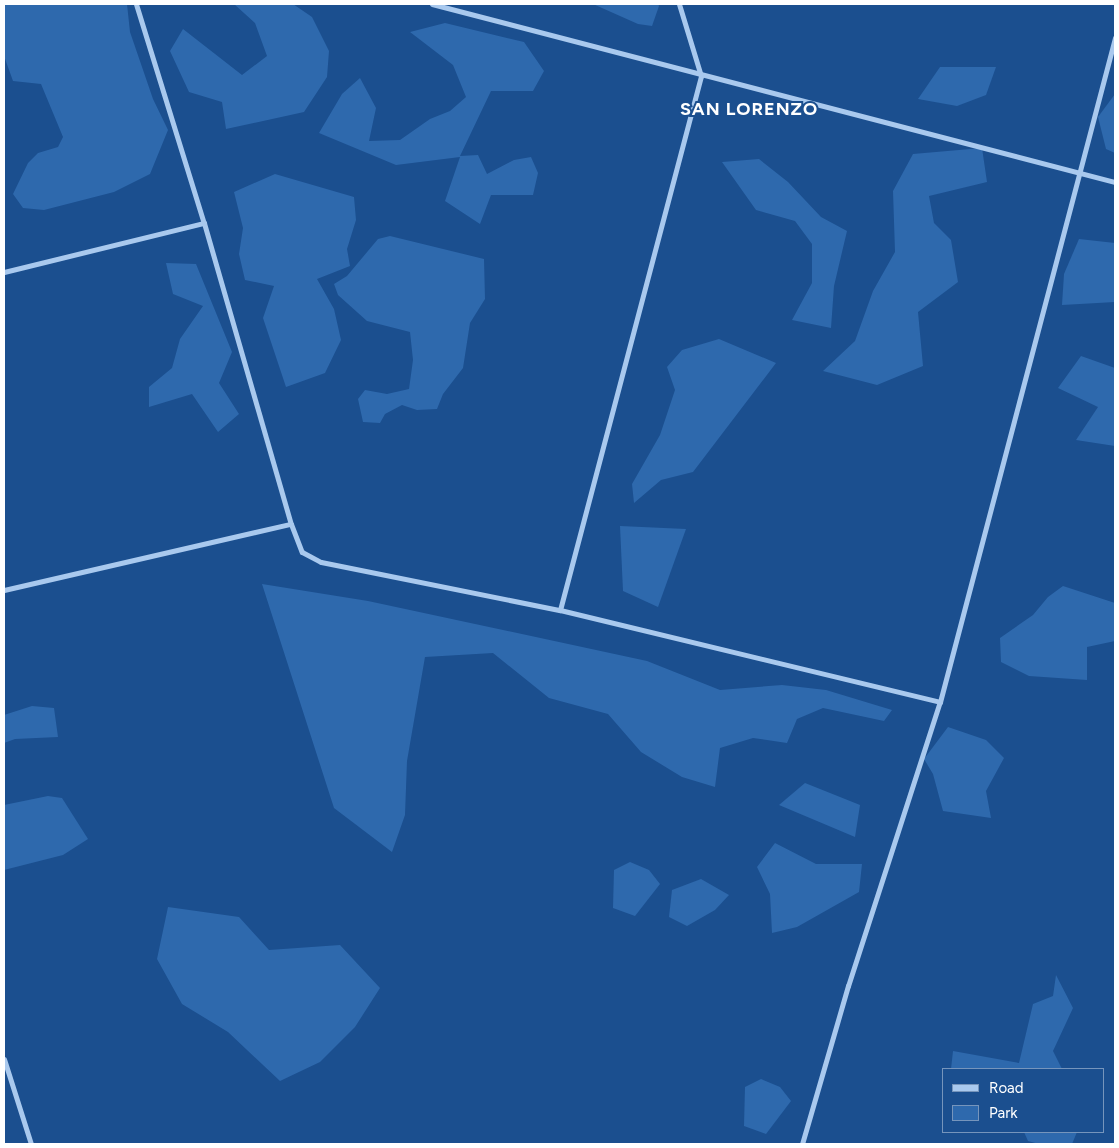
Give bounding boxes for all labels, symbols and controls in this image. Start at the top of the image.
district label: SAN LORENZO [679,98,819,120]
legend [942,1068,1104,1133]
text: Road [989,1079,1024,1097]
text: Park [989,1104,1018,1122]

